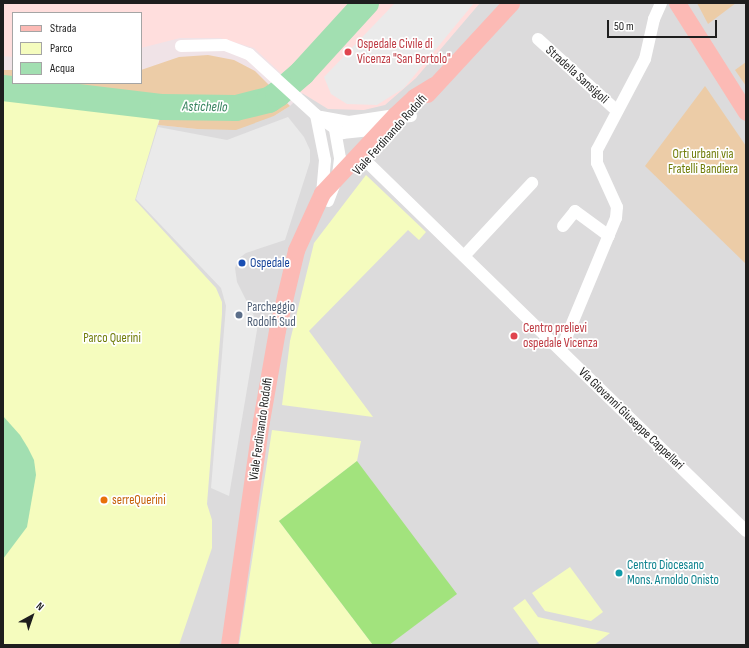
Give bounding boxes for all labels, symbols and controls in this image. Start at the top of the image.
legend [12,12,142,84]
scale bar [609,12,719,38]
text: 50 m [614,19,634,34]
text: Strada [50,21,76,36]
place label: Ospedale Civile di Vicenza "San Bortolo" [357,37,451,68]
text: Parco [50,41,73,56]
street label: Stradella Sansigoli [542,43,612,107]
marker: Ospedale Civile di Vicenza "San Bortolo" [342,46,354,58]
text: Acqua [50,61,75,76]
street label: Viale Ferdinando Rodolfi [350,91,430,179]
water label: Astichello [182,98,228,116]
park label: Orti urbani via Fratelli Bandiera [668,147,738,178]
place label: Ospedale [250,255,290,271]
marker: Ospedale [237,258,247,268]
place label: Parcheggio Rodolfi Sud [247,300,296,331]
marker: Parcheggio Rodolfi Sud [234,310,244,320]
place label: Centro prelievi ospedale Vicenza [523,321,598,352]
park label: Parco Querini [83,330,141,346]
marker: Centro prelievi ospedale Vicenza [508,330,520,342]
street label: Via Giovanni Giuseppe Cappellari [575,365,687,473]
street label: Viale Ferdinando Rodolfi [246,377,276,481]
place label: serreQuerini [112,492,166,508]
marker: serreQuerini [99,495,109,505]
place label: Centro Diocesano Mons. Arnoldo Onisto [627,558,719,589]
marker: Centro Diocesano Mons. Arnoldo Onisto [614,568,624,578]
north arrow [12,596,52,636]
text: N [34,600,46,613]

